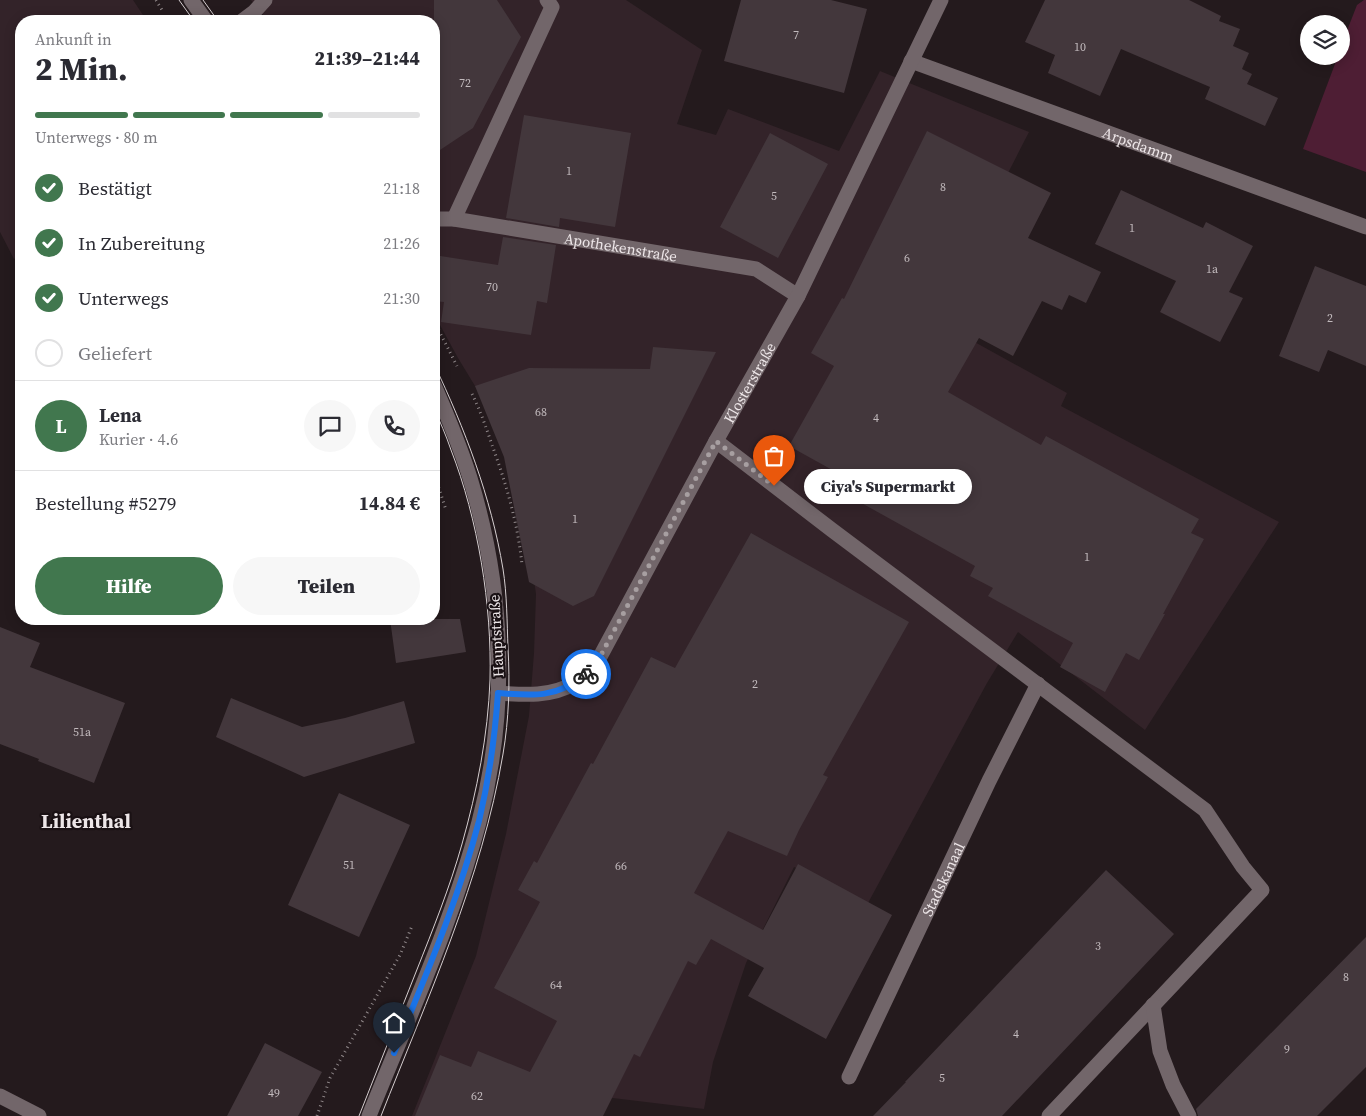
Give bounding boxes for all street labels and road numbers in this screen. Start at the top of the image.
street label: Arpsdamm [1100,121,1177,167]
street label: Apothekenstraße [563,227,679,266]
street label: Klosterstraße [718,338,780,427]
street label: Hauptstraße [483,594,509,678]
street label: Stadskanaal [916,838,969,919]

